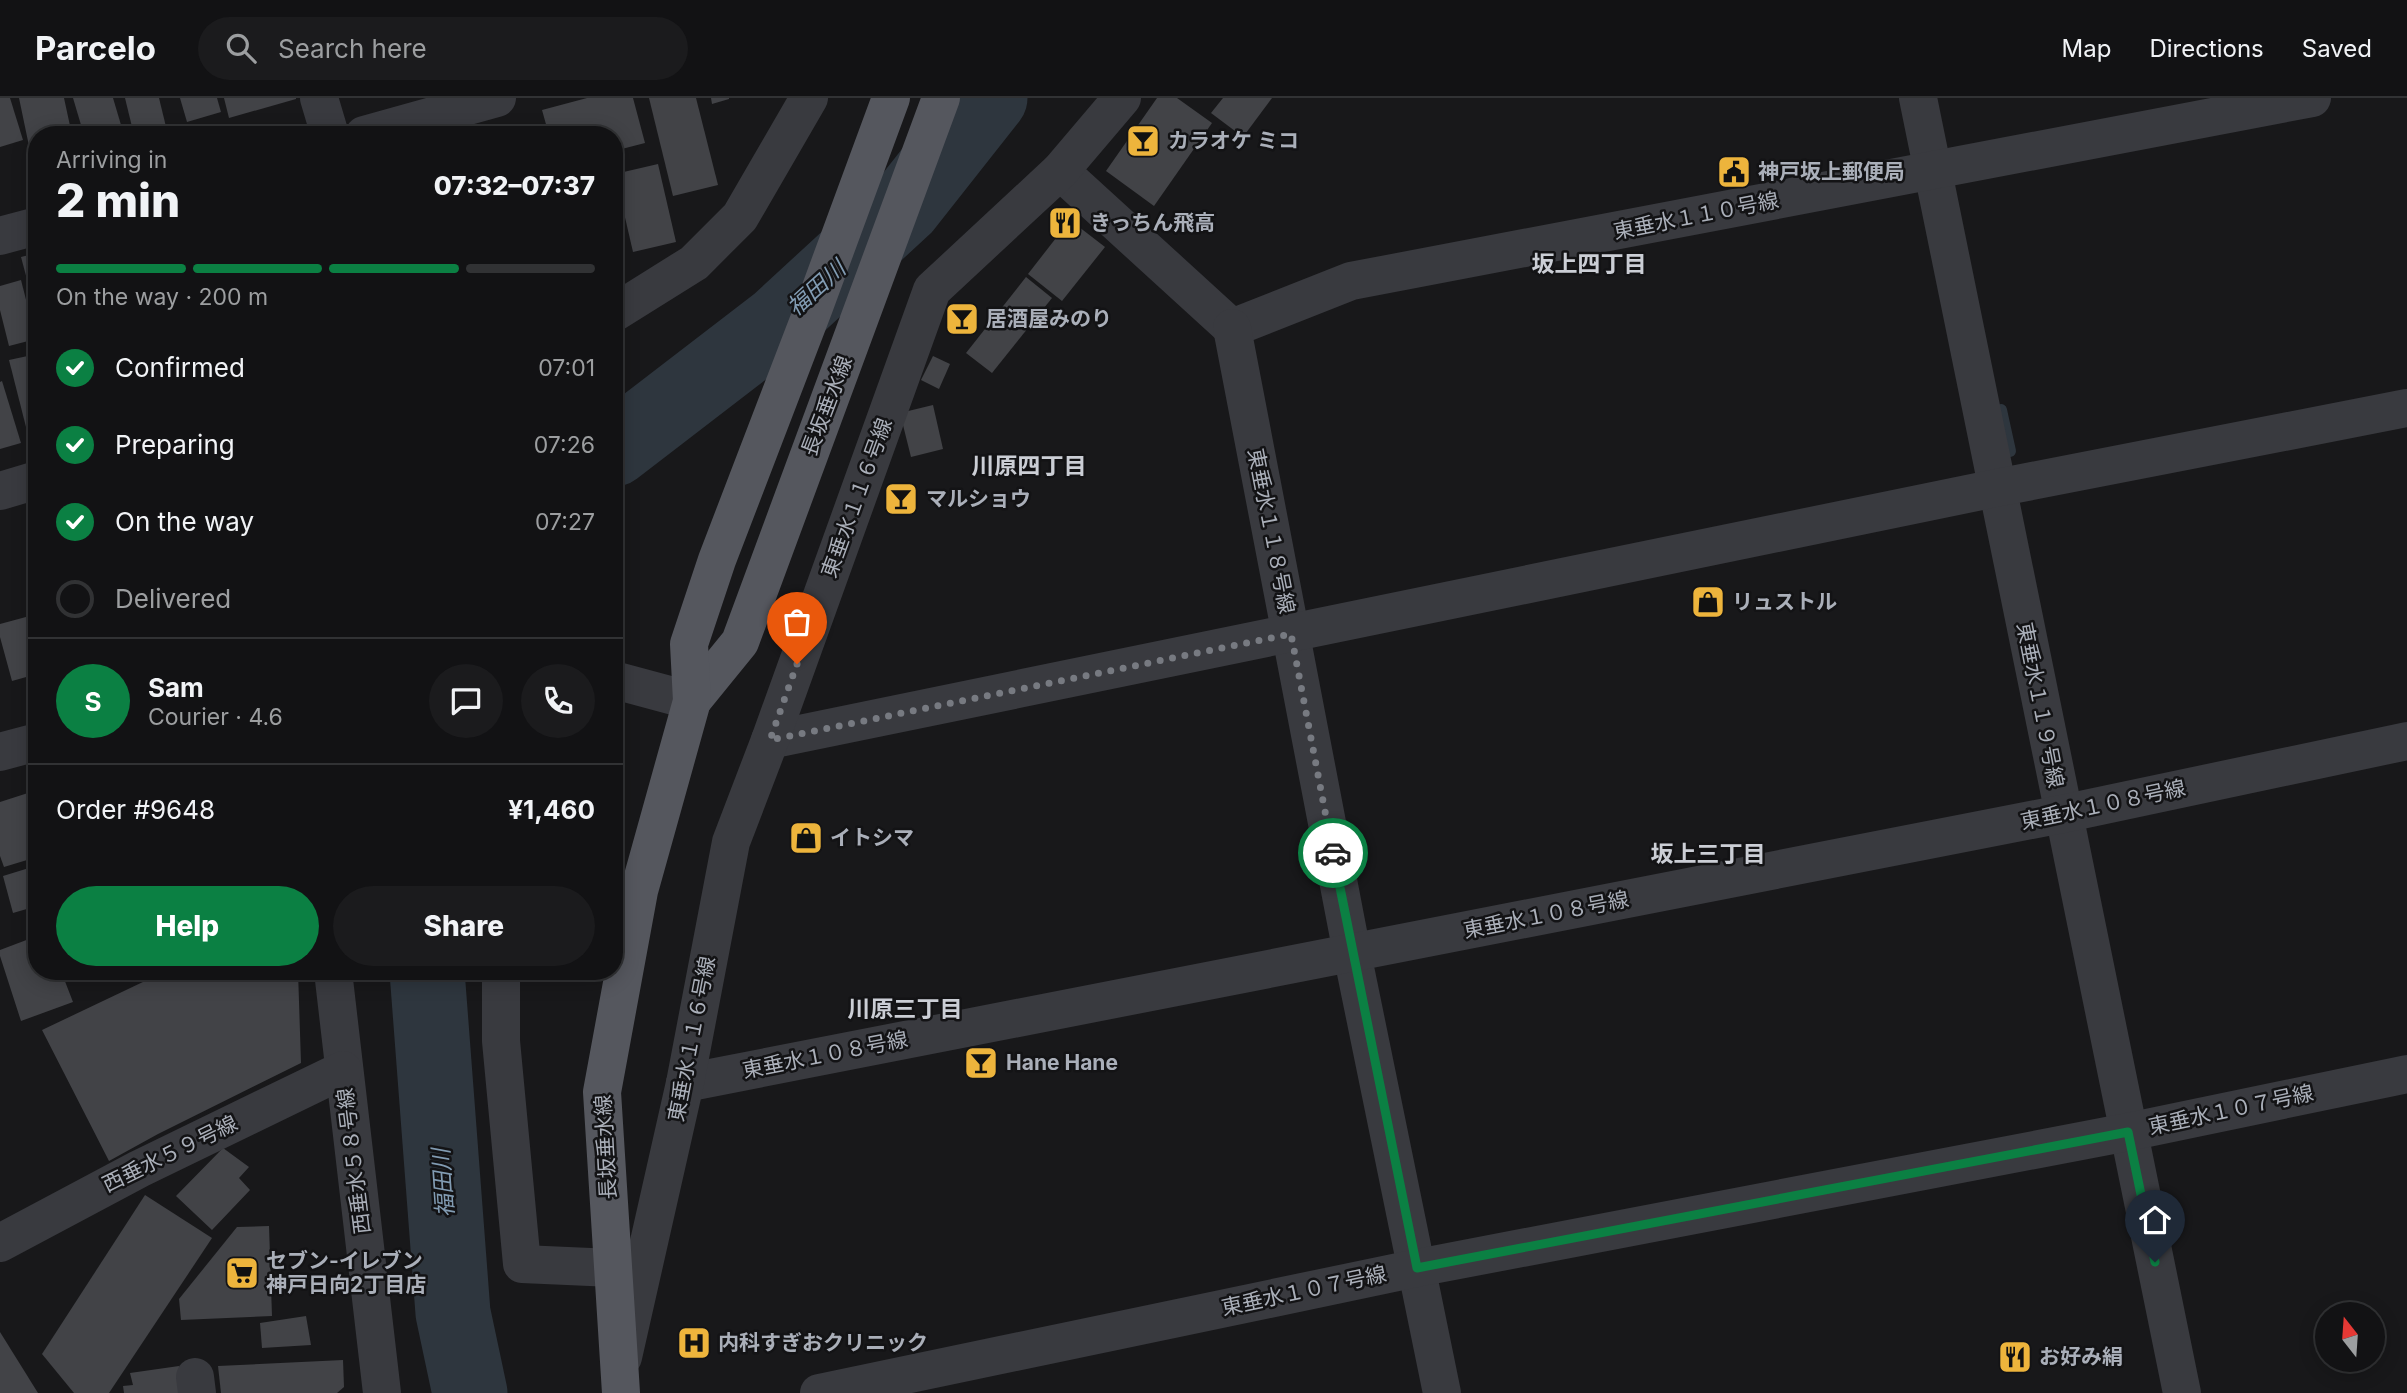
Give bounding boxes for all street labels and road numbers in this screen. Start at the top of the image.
street label: 東垂水１１０号線 [1611,187,1781,244]
street label: 長坂垂水線 [796,352,857,459]
street label: 東垂水１１６号線 [816,415,897,581]
street label: 東垂水１１８号線 [1243,446,1300,616]
street label: 東垂水１１９号線 [2012,620,2069,790]
street label: 東垂水１０８号線 [2018,775,2188,834]
street label: 東垂水１０８号線 [1461,886,1631,943]
street label: 東垂水１１６号線 [663,954,720,1124]
street label: 東垂水１０８号線 [740,1026,910,1083]
street label: 東垂水１０７号線 [2146,1080,2316,1139]
street label: 西垂水５８号線 [332,1087,375,1236]
street label: 長坂垂水線 [590,1094,621,1200]
street label: 西垂水５９号線 [98,1110,241,1197]
street label: 東垂水１０７号線 [1219,1261,1389,1320]

